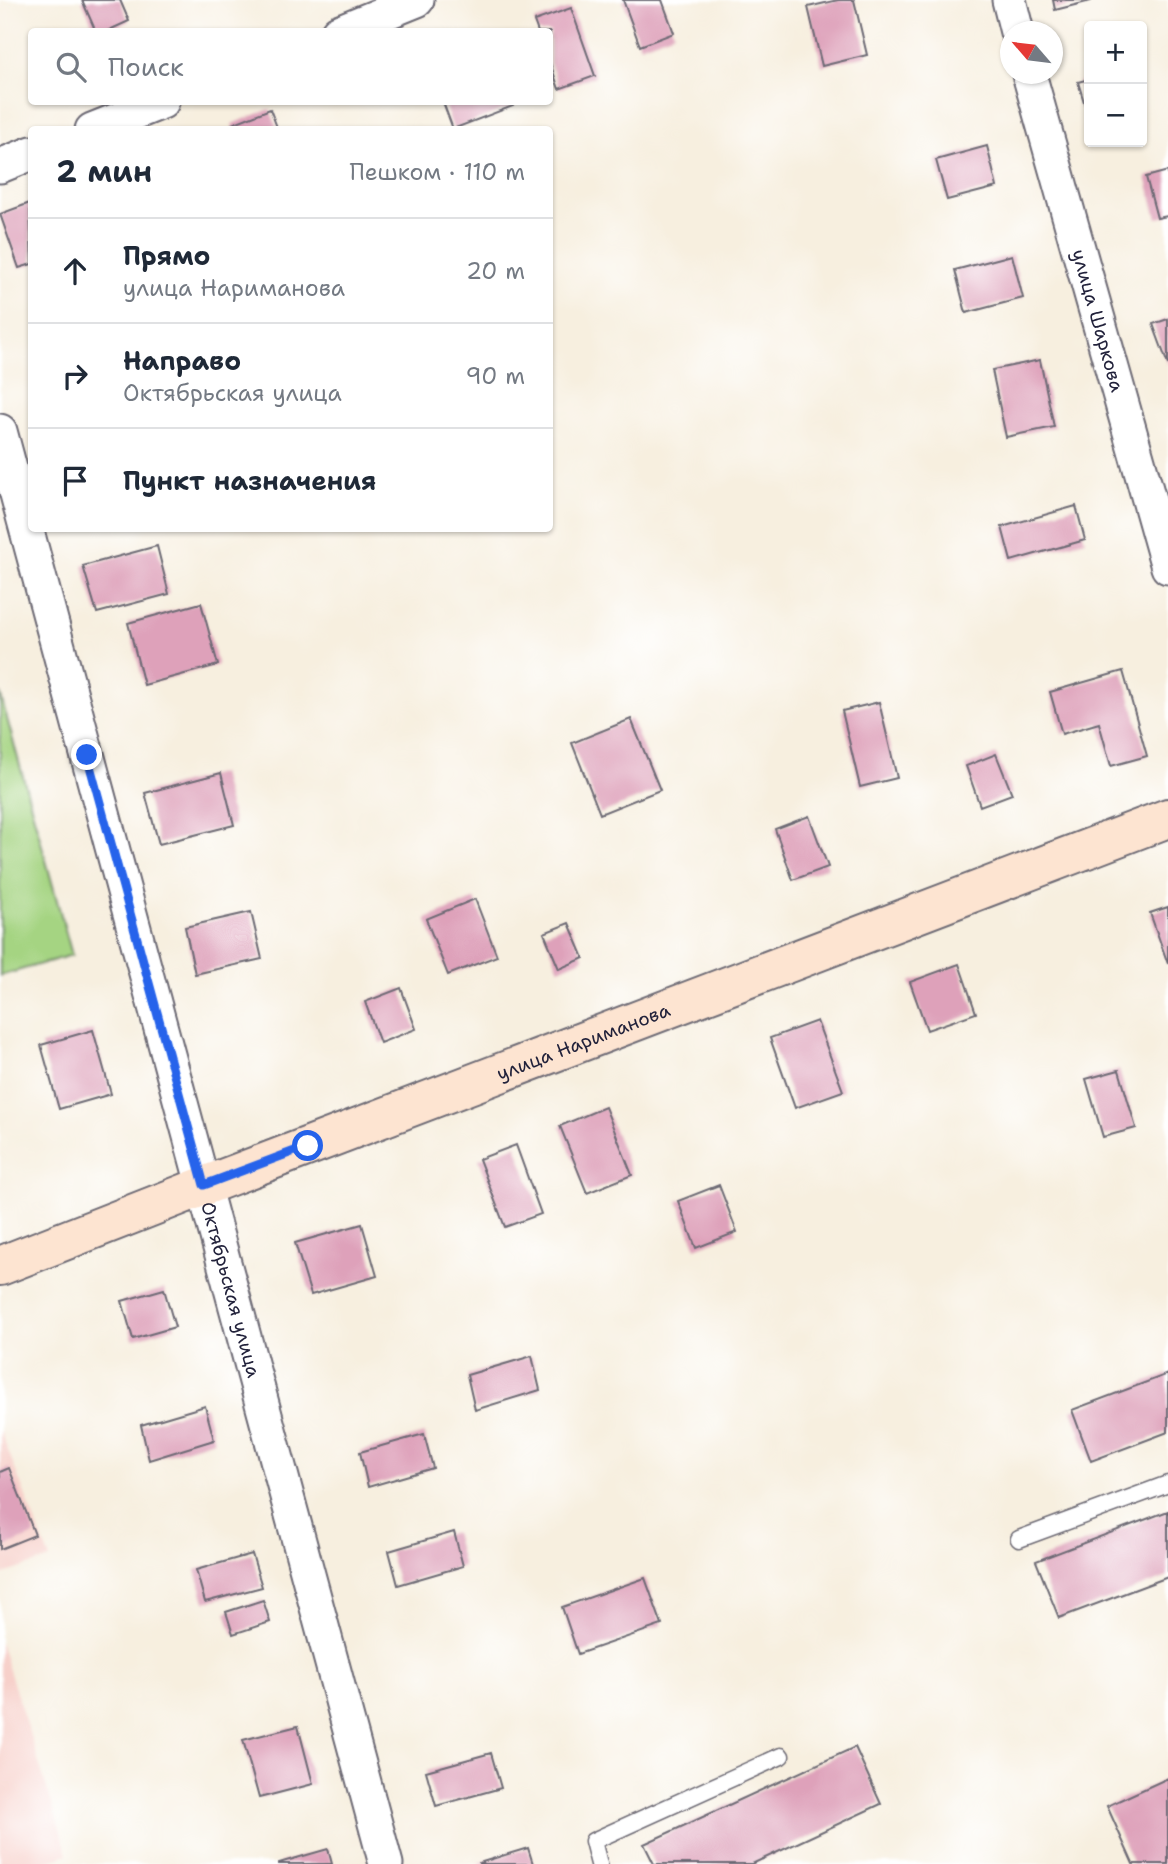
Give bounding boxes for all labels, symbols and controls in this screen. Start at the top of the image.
north arrow [1000,21,1063,84]
map controls [1084,21,1147,147]
button: + [1084,21,1147,84]
search box [28,28,553,105]
icon: search [52,48,90,86]
text: Поиск [108,49,184,84]
button: − [1084,84,1147,147]
text: 2 мин [56,151,152,192]
text: Пешком · 110 m [349,157,525,187]
text: Прямо [123,238,211,273]
street label: улица Шаркова [1066,246,1131,395]
icon: ahead [56,252,94,290]
text: 20 m [466,256,525,286]
text: улица Нариманова [123,273,345,303]
text: Направо [123,343,241,378]
icon: right [56,357,94,395]
text: 90 m [465,361,525,391]
text: Октябрьская улица [123,378,342,408]
icon: arrive [56,462,94,500]
text: Пункт назначения [123,463,376,498]
route end [71,739,102,770]
street label: улица Нариманова [493,997,674,1086]
route start [292,1130,323,1161]
street label: Октябрьская улица [196,1199,267,1380]

